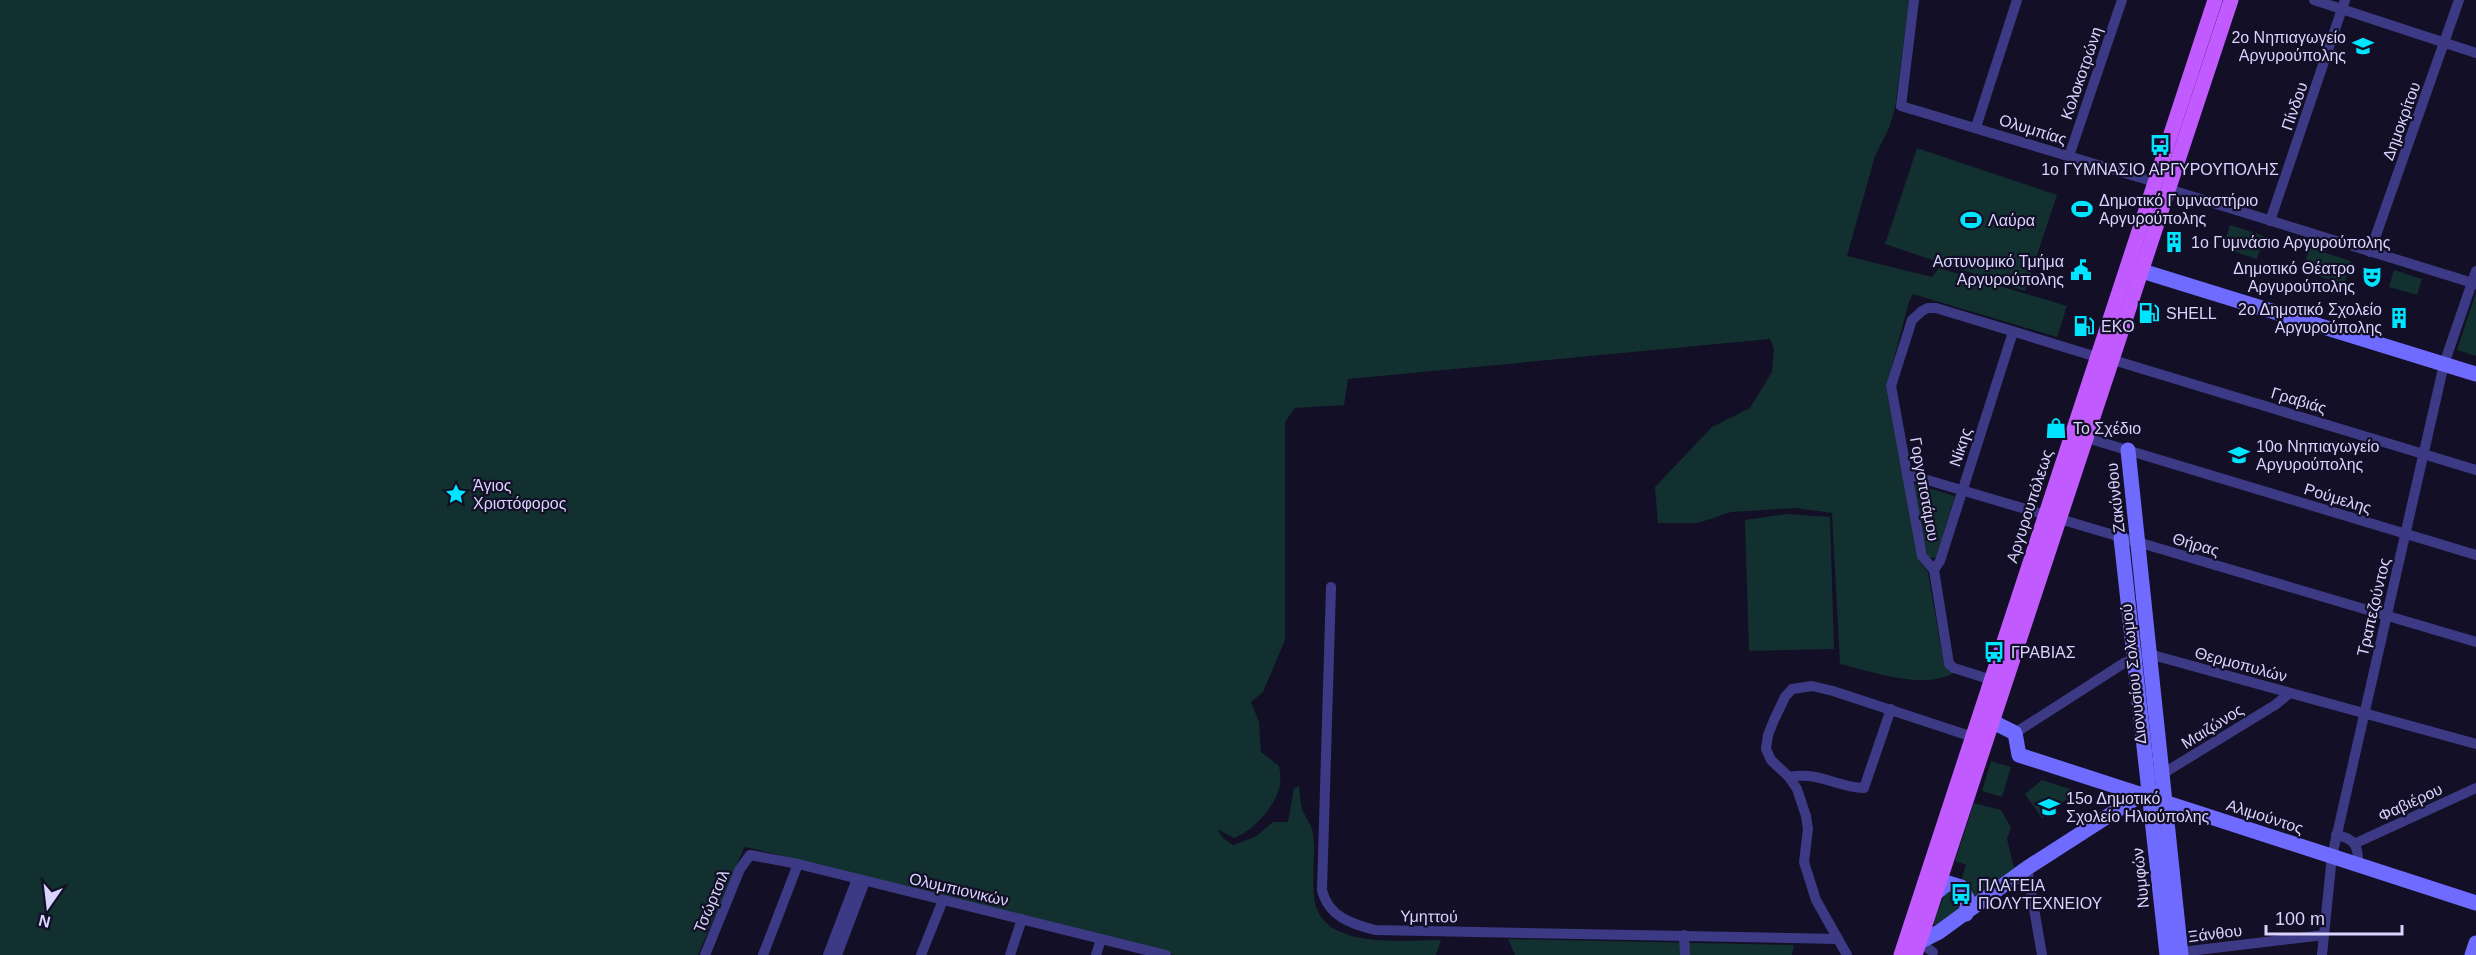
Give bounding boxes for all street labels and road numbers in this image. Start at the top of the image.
street label: Κολοκοτρώνη [2058,25,2105,122]
street label: Πίνδου [2278,80,2311,132]
street label: Δημοκρίτου [2379,80,2423,163]
street label: Ολυμπίας [1997,111,2069,148]
street label: Γραβιάς [2269,384,2329,417]
street label: Νίκης [1946,425,1975,469]
street label: Γοργοποτάμου [1907,436,1942,542]
street label: Αργυρουπόλεως [2003,447,2056,565]
street label: Ζακύνθου [2103,462,2128,534]
street label: Ρούμελης [2302,480,2374,517]
street label: Θήρας [2171,530,2221,559]
street label: Τραπεζούντος [2354,556,2394,658]
street label: Διονυσίου Σολωμού [2118,603,2149,745]
street label: Θερμοπυλών [2193,644,2289,685]
street label: Μαιζώνος [2178,701,2247,753]
street label: Φαβιέρου [2376,780,2445,825]
street label: Αλιμούντος [2224,796,2306,837]
street label: Νυμφών [2129,847,2152,909]
street label: Τσώρτσιλ [691,867,732,935]
street label: Ολυμπιονικών [908,870,1010,909]
street label: Υμηττού [1400,907,1458,926]
street label: Ξάνθου [2187,922,2243,945]

